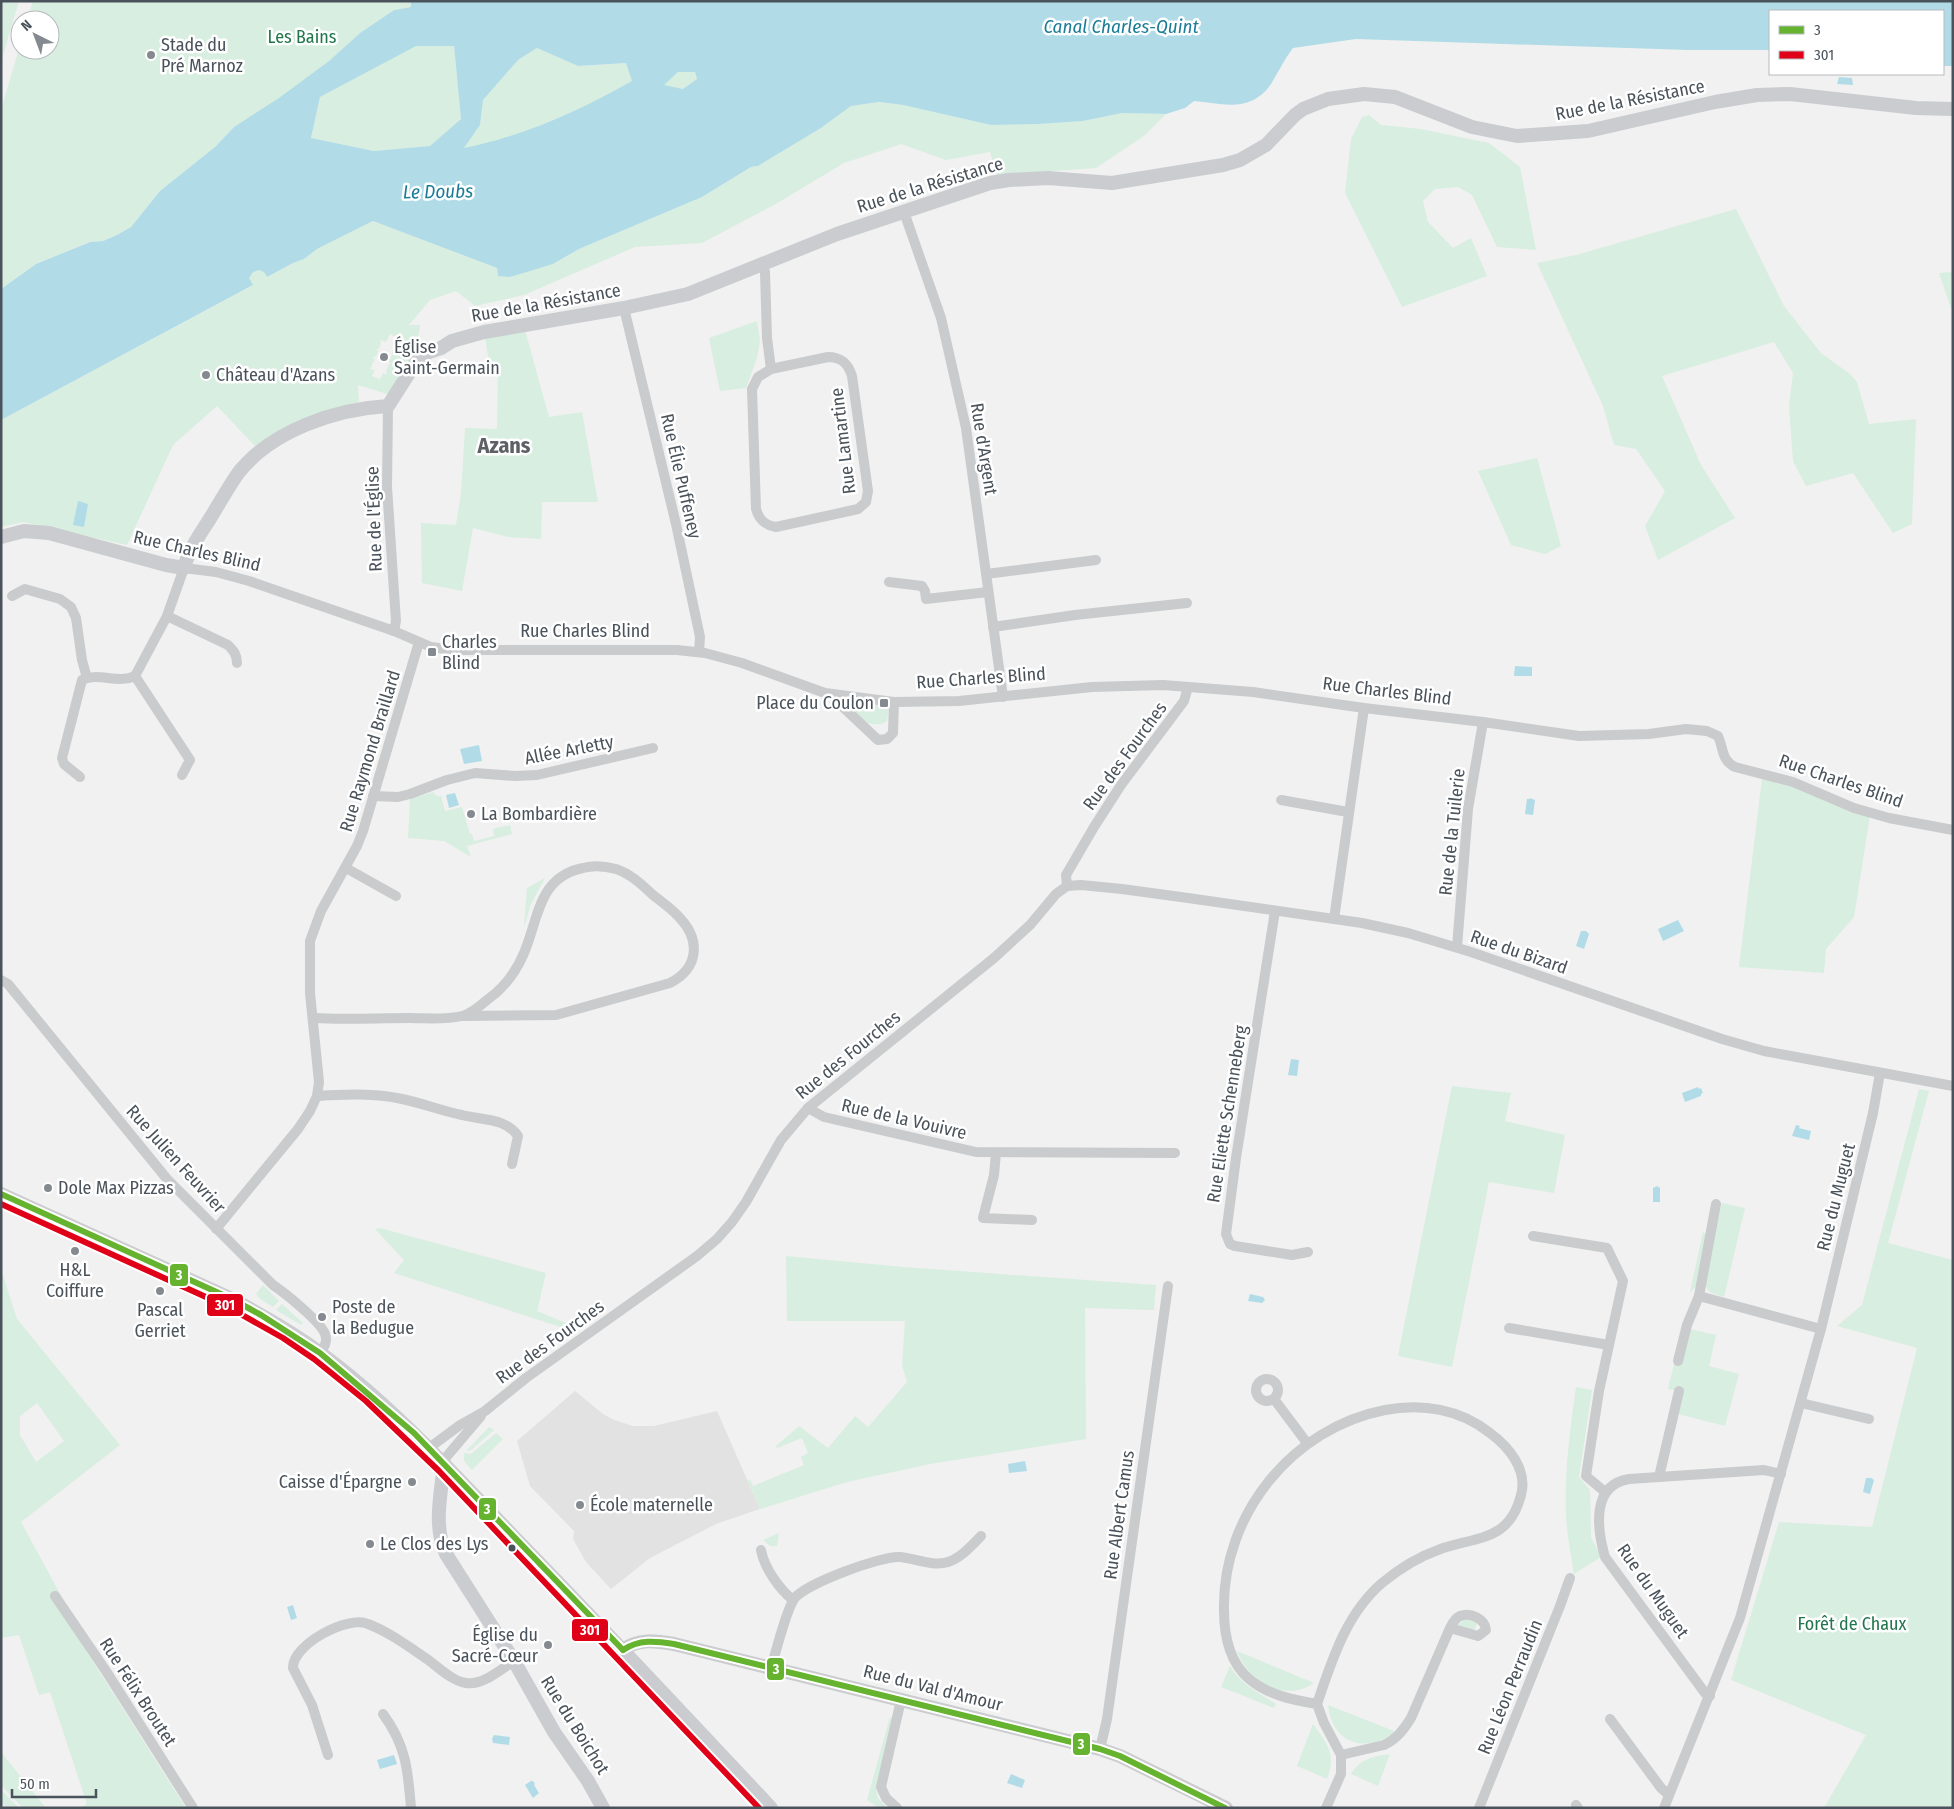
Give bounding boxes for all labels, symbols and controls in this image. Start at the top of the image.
north arrow [10,10,60,60]
legend [1769,10,1944,75]
water label: Canal Charles-Quint [1043,15,1199,38]
text: N [18,17,35,35]
text: 3 [1814,21,1821,39]
park label: Les Bains [268,26,337,48]
place label: Stade du Pré Marnoz [161,34,243,77]
text: 301 [1814,46,1834,64]
marker: Stade du Pré Marnoz [145,49,157,61]
street label: Rue de la Résistance [1554,75,1707,125]
street label: Rue de la Résistance [854,152,1006,218]
water label: Le Doubs [403,179,473,204]
street label: Rue de la Résistance [469,279,623,327]
place label: Église Saint-Germain [394,335,500,379]
marker: Église Saint-Germain [378,351,390,363]
place label: Château d'Azans [216,364,335,386]
marker: Château d'Azans [200,369,212,381]
street label: Rue Lamartine [826,387,860,495]
street label: Rue d'Argent [966,401,1002,497]
street label: Rue Élie Puffeney [656,411,707,541]
district label: Azans [476,432,531,459]
street label: Rue de l'Église [360,466,387,572]
street label: Rue Charles Blind [131,526,263,576]
street label: Rue Charles Blind [520,620,650,642]
place label: Charles Blind [442,631,497,674]
marker: Charles Blind [426,646,438,658]
street label: Rue Charles Blind [916,663,1046,693]
street label: Rue Raymond Braillard [335,668,405,834]
street label: Rue Charles Blind [1321,672,1453,710]
place label: Place du Coulon [756,692,874,714]
marker: Place du Coulon [878,697,890,709]
street label: Rue des Fourches [1078,697,1172,814]
street label: Allée Arletty [523,731,615,769]
street label: Rue Charles Blind [1776,749,1906,813]
street label: Rue de la Tuilerie [1434,767,1470,897]
place label: La Bombardière [481,803,597,825]
marker: La Bombardière [465,808,477,820]
street label: Rue du Bizard [1468,925,1570,979]
street label: Rue des Fourches [791,1006,905,1104]
street label: Rue Eliette Schenneberg [1202,1023,1252,1204]
street label: Rue de la Vouivre [839,1094,969,1144]
street label: Rue Julien Feuvrier [122,1100,231,1218]
street label: Rue du Muguet [1812,1141,1860,1253]
place label: Dole Max Pizzas [58,1177,174,1199]
marker: Dole Max Pizzas [42,1182,54,1194]
marker: H&L Coiffure [69,1245,81,1257]
place label: H&L Coiffure [46,1259,104,1302]
line badge: 3 [169,1263,189,1287]
text: 3 [175,1267,183,1284]
marker: Pascal Gerriet [154,1285,166,1297]
line badge: 301 [206,1293,244,1317]
street label: Rue des Fourches [492,1295,609,1389]
place label: Poste de la Bedugue [332,1296,414,1339]
text: 301 [214,1297,235,1314]
place label: Pascal Gerriet [134,1299,186,1342]
marker: Poste de la Bedugue [316,1311,328,1323]
street label: Rue Albert Camus [1099,1449,1139,1581]
place label: Caisse d'Épargne [279,1470,402,1493]
marker: Caisse d'Épargne [406,1476,418,1488]
place label: École maternelle [590,1493,713,1516]
line badge: 3 [478,1497,497,1521]
marker: École maternelle [574,1499,586,1511]
text: 3 [483,1501,491,1518]
place label: Le Clos des Lys [380,1533,489,1555]
marker: Le Clos des Lys [364,1538,376,1550]
street label: Rue du Muguet [1612,1540,1694,1643]
unlabelled marker [507,1543,517,1553]
park label: Forêt de Chaux [1798,1613,1907,1635]
street label: Rue Léon Perraudin [1473,1616,1547,1758]
line badge: 301 [571,1618,609,1642]
text: 301 [579,1622,600,1639]
place label: Église du Sacré-Cœur [452,1623,539,1667]
street label: Rue Félix Broutet [95,1634,181,1750]
marker: Église du Sacré-Cœur [542,1639,554,1651]
line badge: 3 [766,1657,785,1681]
street label: Rue du Val d'Amour [861,1660,1006,1716]
text: 3 [772,1661,780,1678]
street label: Rue du Boichot [536,1672,614,1778]
line badge: 3 [1072,1732,1091,1756]
text: 3 [1077,1736,1085,1753]
scale bar [12,1766,96,1798]
text: 50 m [20,1775,50,1793]

